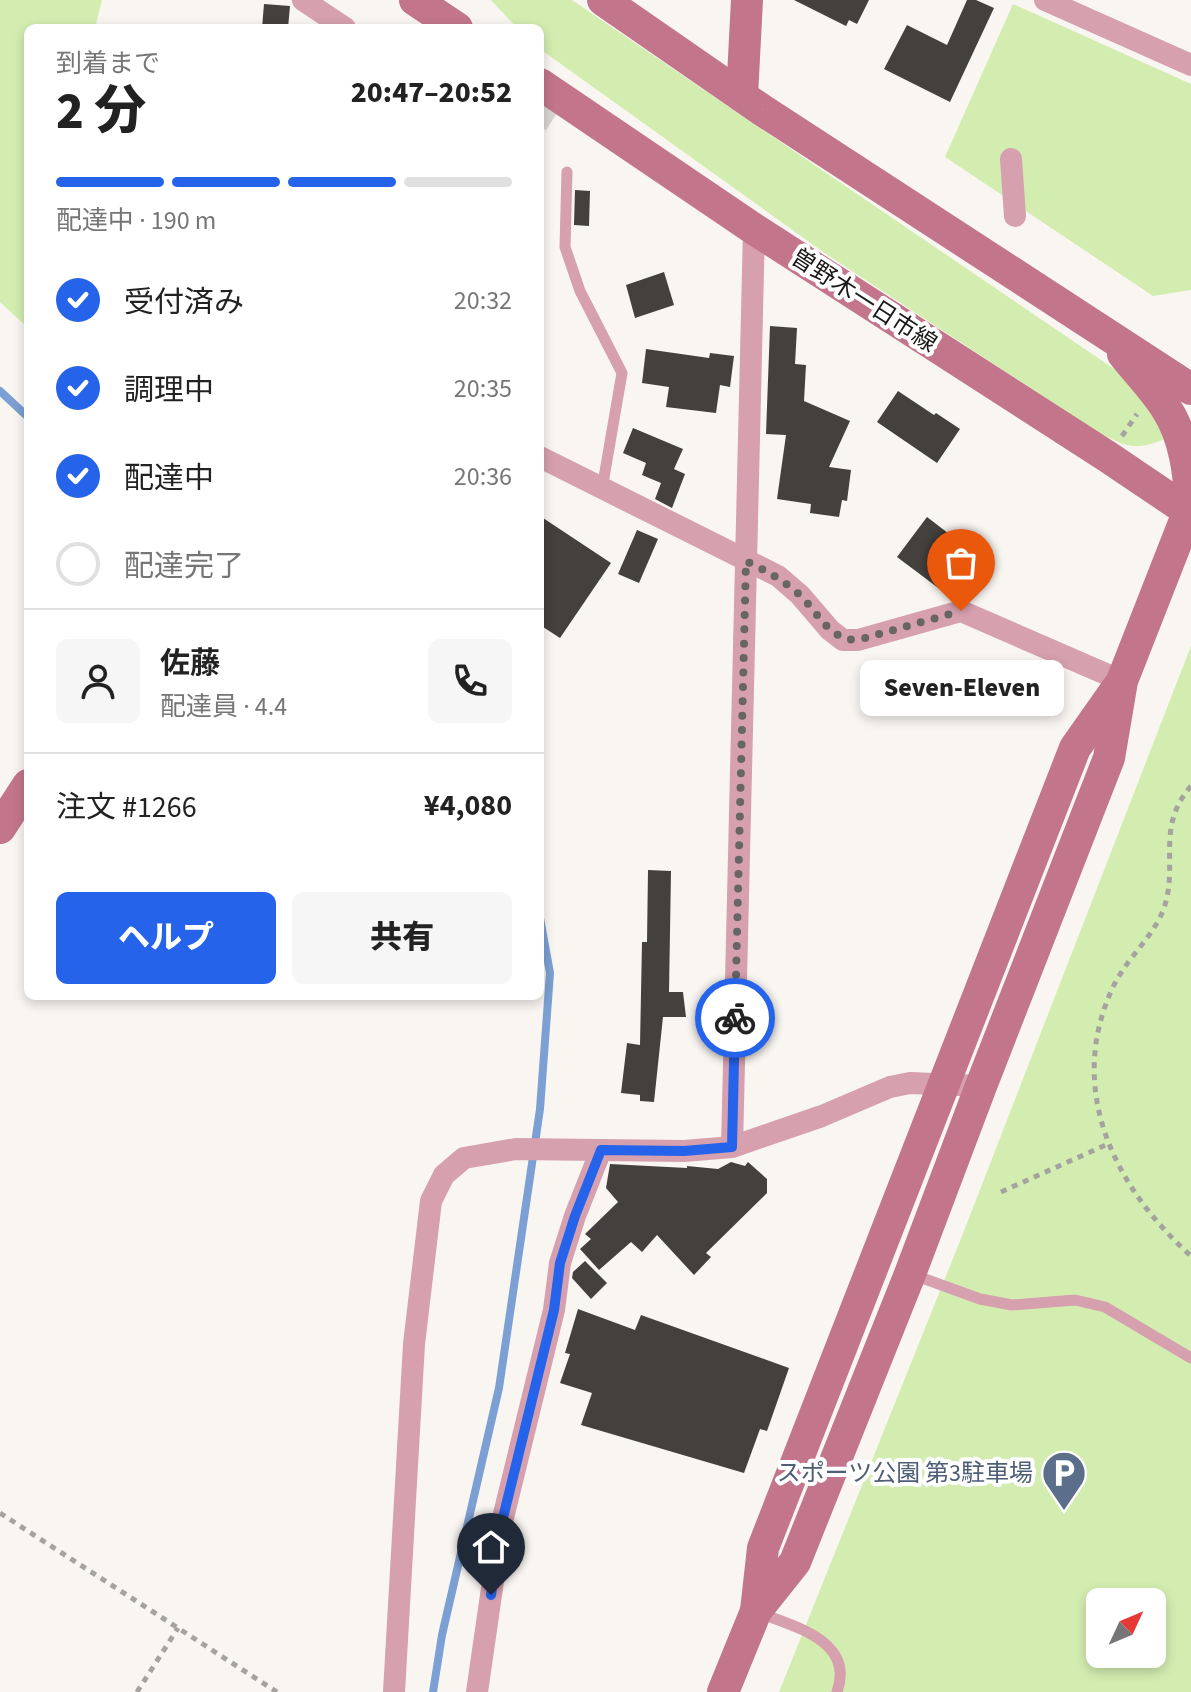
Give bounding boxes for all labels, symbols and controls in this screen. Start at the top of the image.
text: 到着まで [56,45,160,82]
text: 20:47–20:52 [351,71,512,114]
text: 2 分 [56,75,146,149]
text: 配達中 · 190 m [56,202,216,239]
street label: 曽野木一日市線 [784,240,944,361]
icon: check [56,278,100,322]
text: 受付済み [124,281,244,324]
text: 20:32 [454,282,512,319]
icon: check [56,366,100,410]
text: 調理中 [124,369,214,412]
text: 20:35 [454,370,512,407]
icon: check [56,454,100,498]
text: 配達中 [124,457,214,500]
text: 20:36 [454,458,512,495]
pin [927,529,995,611]
icon: bag [939,541,983,585]
text: 配達完了 [124,545,244,588]
button: person [56,639,140,723]
button: phone [428,639,512,723]
text: 佐藤 [160,642,220,685]
callout: Seven-Eleven [859,659,1063,715]
text: Seven-Eleven [884,669,1040,706]
text: 配達員 · 4.4 [160,688,287,725]
text: ¥4,080 [424,784,512,827]
text: 注文 #1266 [56,786,197,829]
button: ヘルプ [56,892,276,984]
button: 共有 [292,892,512,984]
courier [695,978,775,1058]
icon: bike [713,996,757,1040]
parking icon: スポーツ公園 第3駐車場 [1040,1449,1088,1512]
place label: スポーツ公園 第3駐車場 [777,1456,1033,1491]
pin [457,1513,525,1595]
icon: home [469,1525,513,1569]
north arrow [1086,1588,1166,1668]
map controls [1086,1588,1166,1668]

